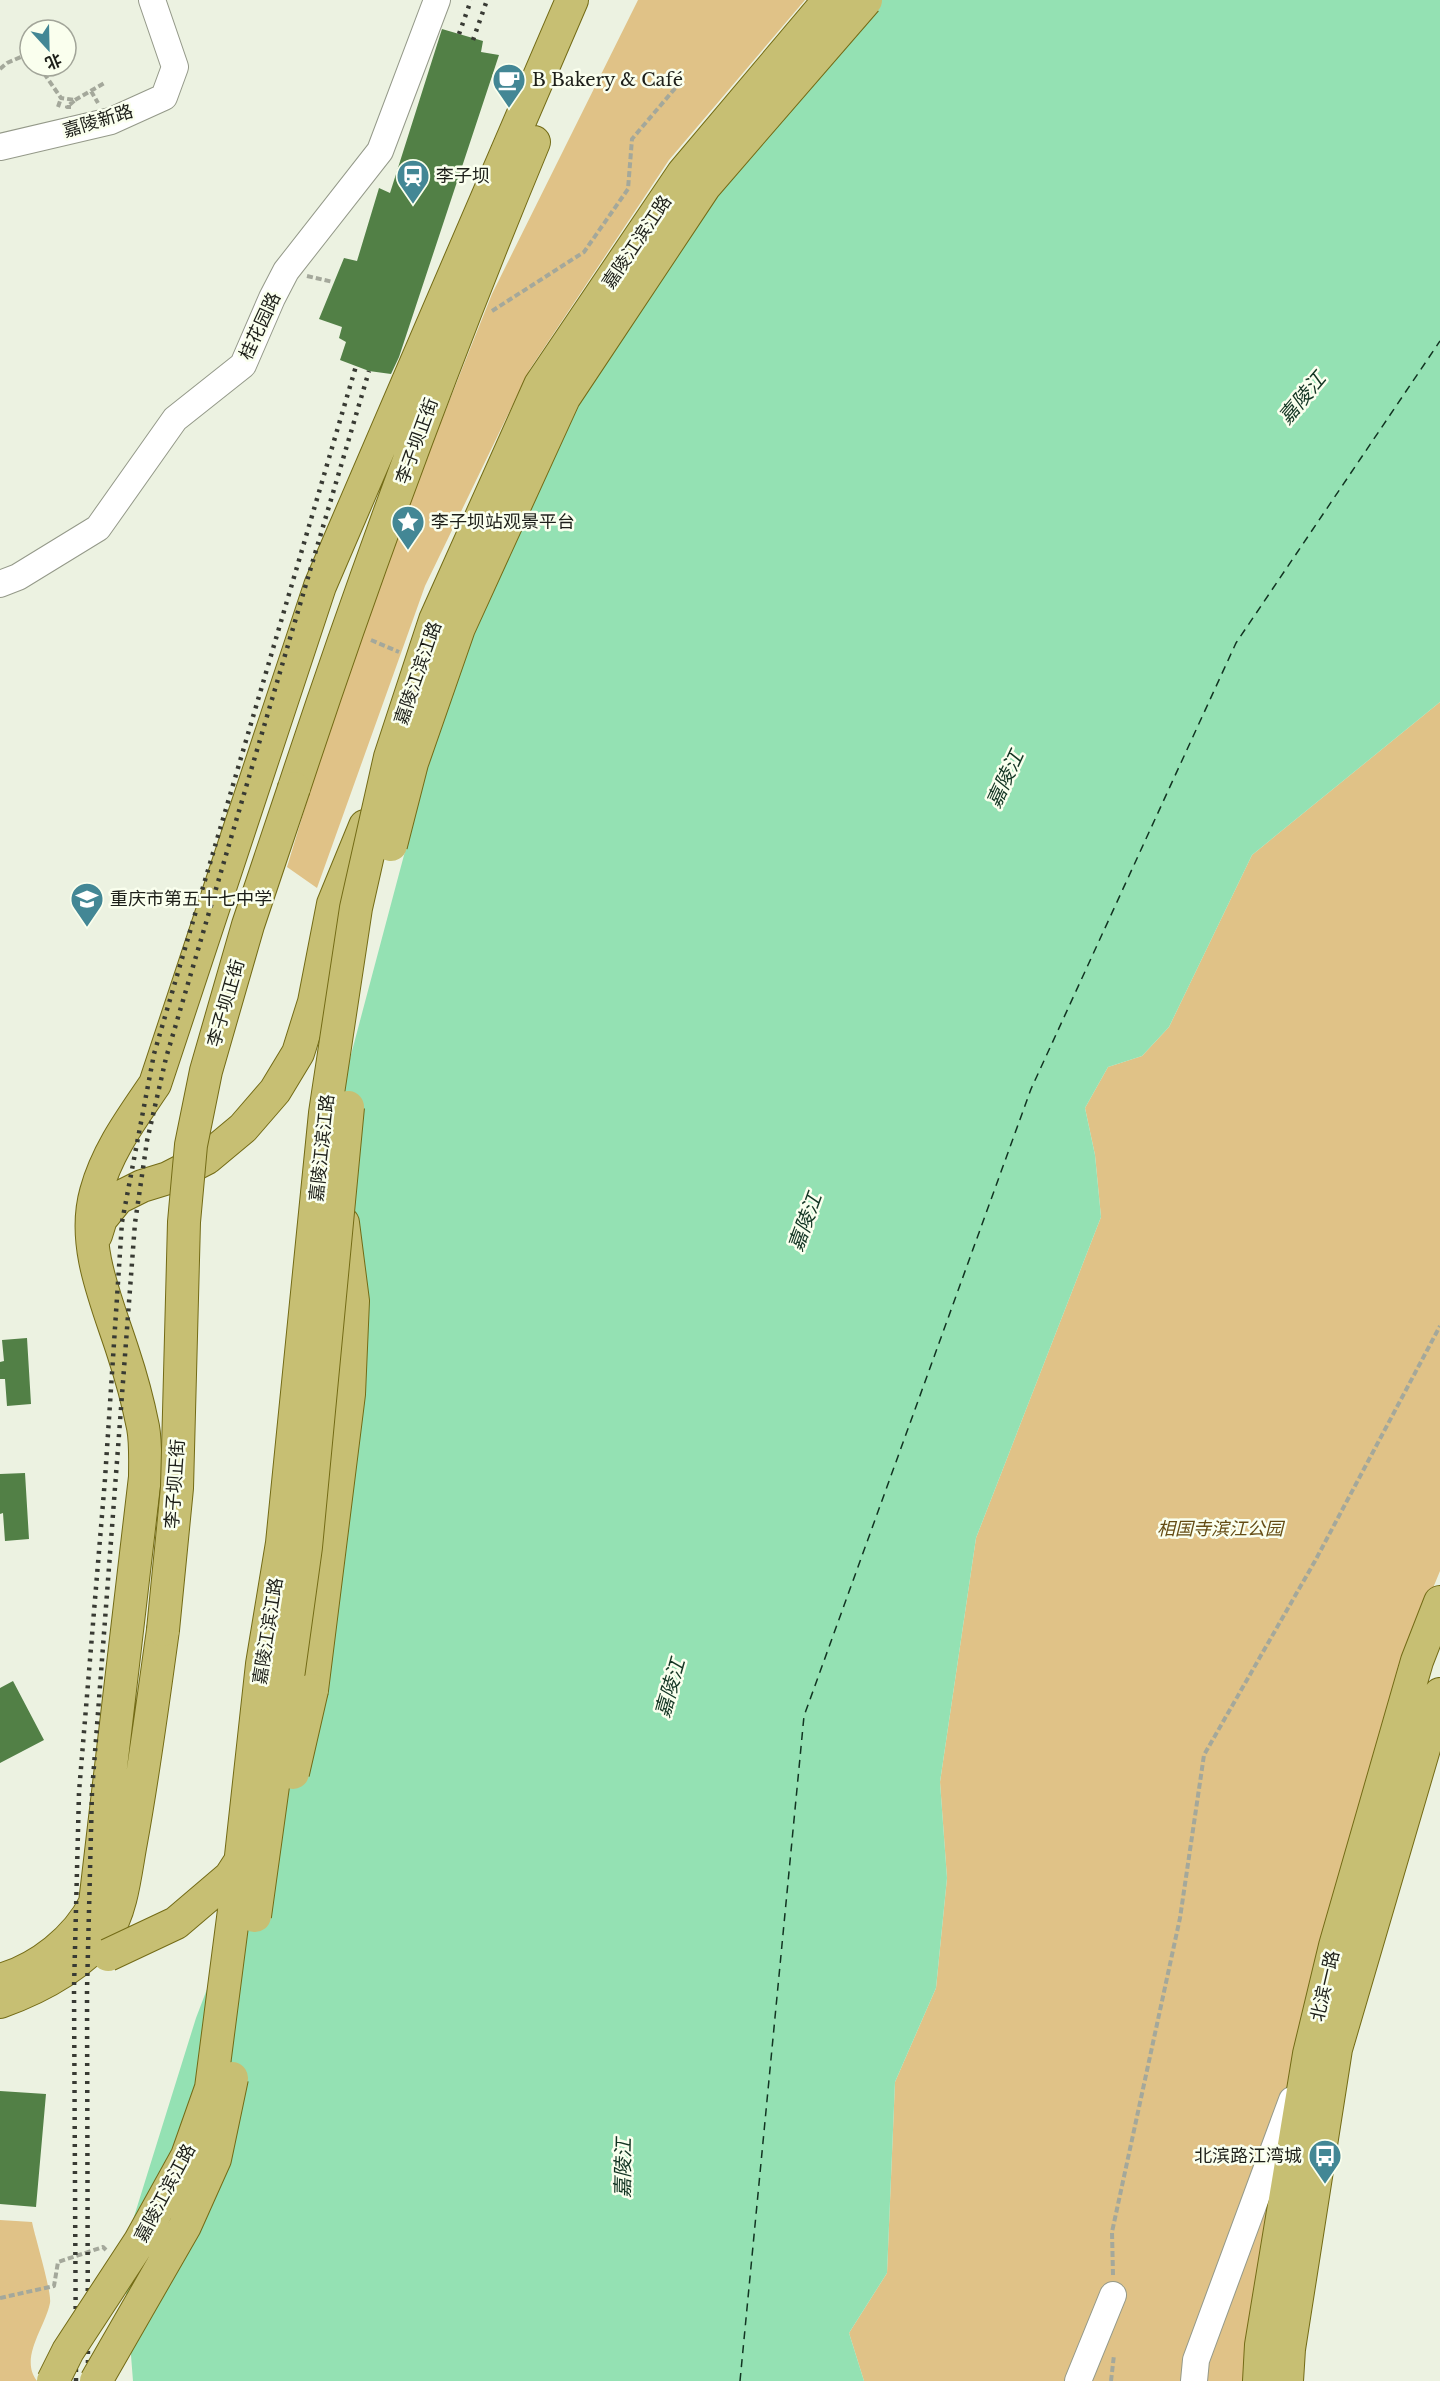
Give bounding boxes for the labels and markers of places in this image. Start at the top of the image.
cafe icon: B Bakery & Café [491,62,527,109]
place label: B Bakery & Café [532,69,683,91]
station icon: 李子坝 [395,158,431,205]
place label: 李子坝 [436,165,490,187]
place icon: 李子坝站观景平台 [390,504,426,551]
place label: 李子坝站观景平台 [431,511,575,533]
school or university icon: 重庆市第五十七中学 [69,881,105,928]
place label: 重庆市第五十七中学 [110,888,272,910]
bus stop icon: 北滨路江湾城 [1307,2138,1343,2185]
place label: 北滨路江湾城 [1194,2145,1302,2167]

